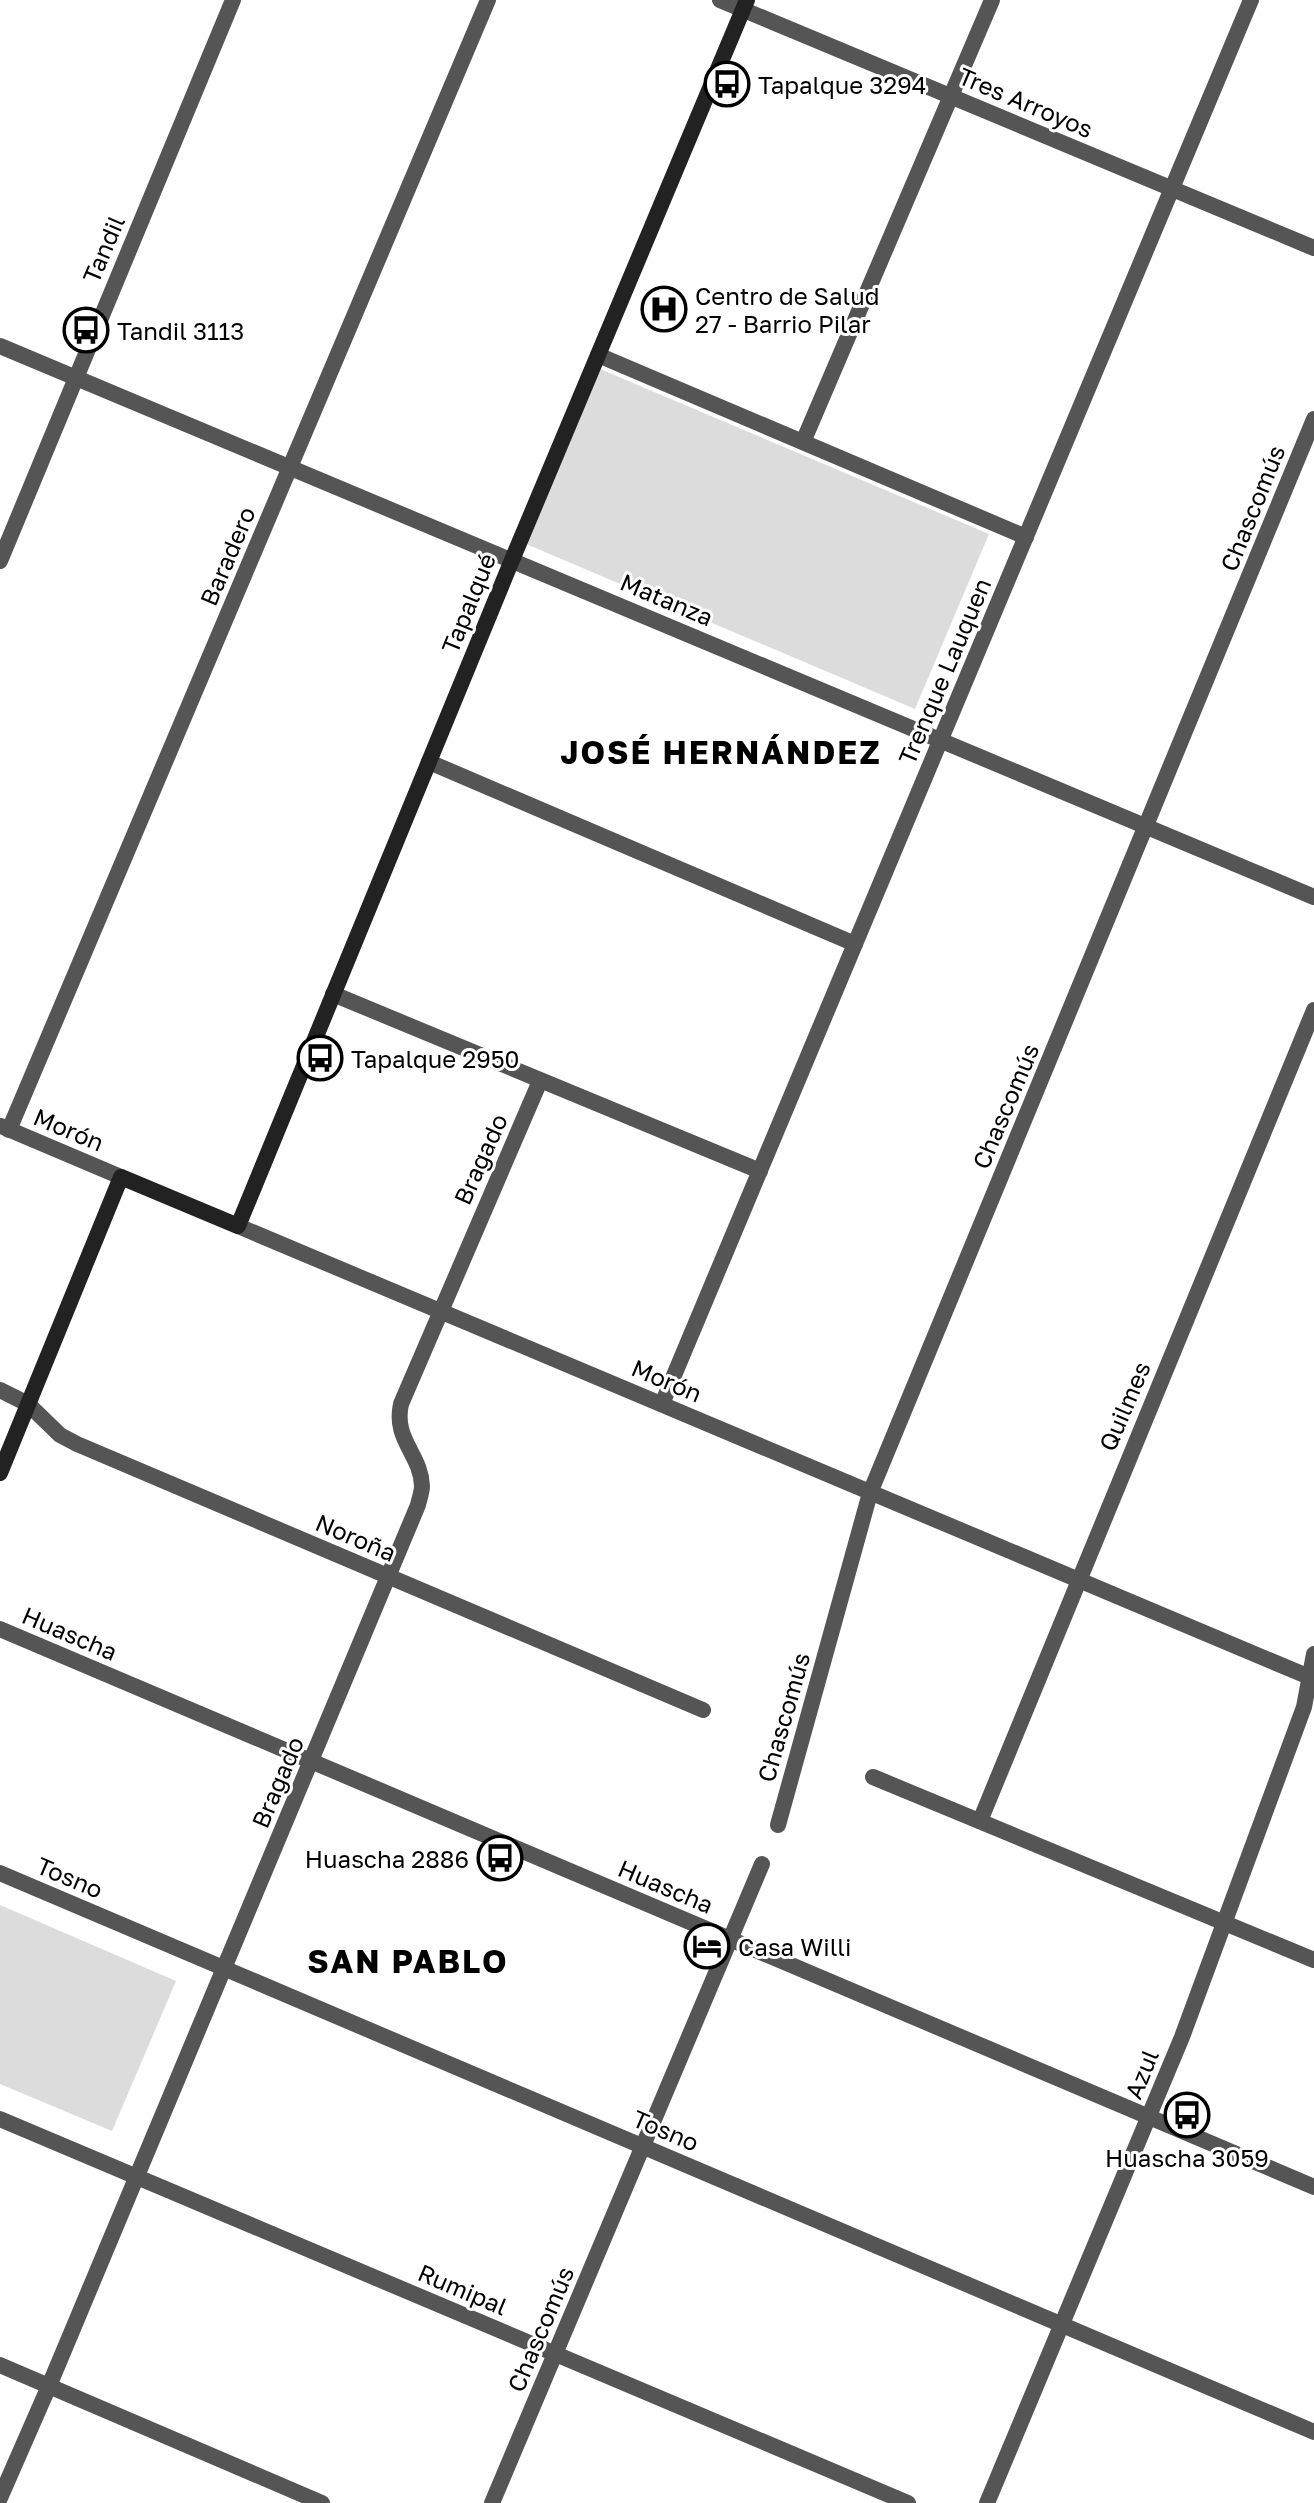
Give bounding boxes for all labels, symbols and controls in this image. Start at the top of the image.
bus stop icon: Tapalque 3294 [703,60,751,108]
street label: Tres Arroyos [954,61,1098,143]
place label: Tapalque 3294 [758,70,926,99]
street label: Tandil [76,211,130,287]
place label: Centro de Salud 27 - Barrio Pilar [695,281,879,338]
hospital icon: Centro de Salud 27 - Barrio Pilar [640,285,688,333]
bus stop icon: Tandil 3113 [62,306,110,354]
place label: Tandil 3113 [117,316,244,345]
street label: Chascomús [1214,441,1290,575]
street label: Baradero [193,502,261,610]
street label: Tapalqué [435,549,501,657]
street label: Matanza [616,567,718,631]
street label: Trenque Lauquen [892,573,996,769]
district label: JOSÉ HERNÁNDEZ [560,733,882,771]
bus stop icon: Tapalque 2950 [296,1034,344,1082]
street label: Chascomús [966,1039,1044,1173]
place label: Tapalque 2950 [351,1044,519,1073]
street label: Morón [30,1101,108,1157]
street label: Bragado [447,1109,513,1209]
street label: Morón [628,1352,706,1408]
street label: Quilmes [1092,1357,1156,1455]
street label: Noroña [311,1507,401,1567]
street label: Huascha [18,1600,122,1666]
street label: Chascomús [751,1649,815,1785]
street label: Bragado [245,1732,309,1832]
bus stop icon: Huascha 2886 [476,1834,524,1882]
place label: Huascha 2886 [305,1844,469,1873]
street label: Tosno [33,1850,107,1904]
street label: Huascha [614,1853,718,1919]
hotel icon: Casa Willi [683,1922,731,1970]
place label: Casa Willi [738,1932,851,1961]
district label: SAN PABLO [307,1942,509,1980]
street label: Azul [1118,2045,1164,2103]
bus stop icon: Huascha 3059 [1163,2091,1211,2139]
street label: Tosno [629,2103,703,2157]
place label: Huascha 3059 [1105,2143,1269,2172]
street label: Rumipal [414,2257,512,2321]
street label: Chascomús [501,2262,579,2396]

